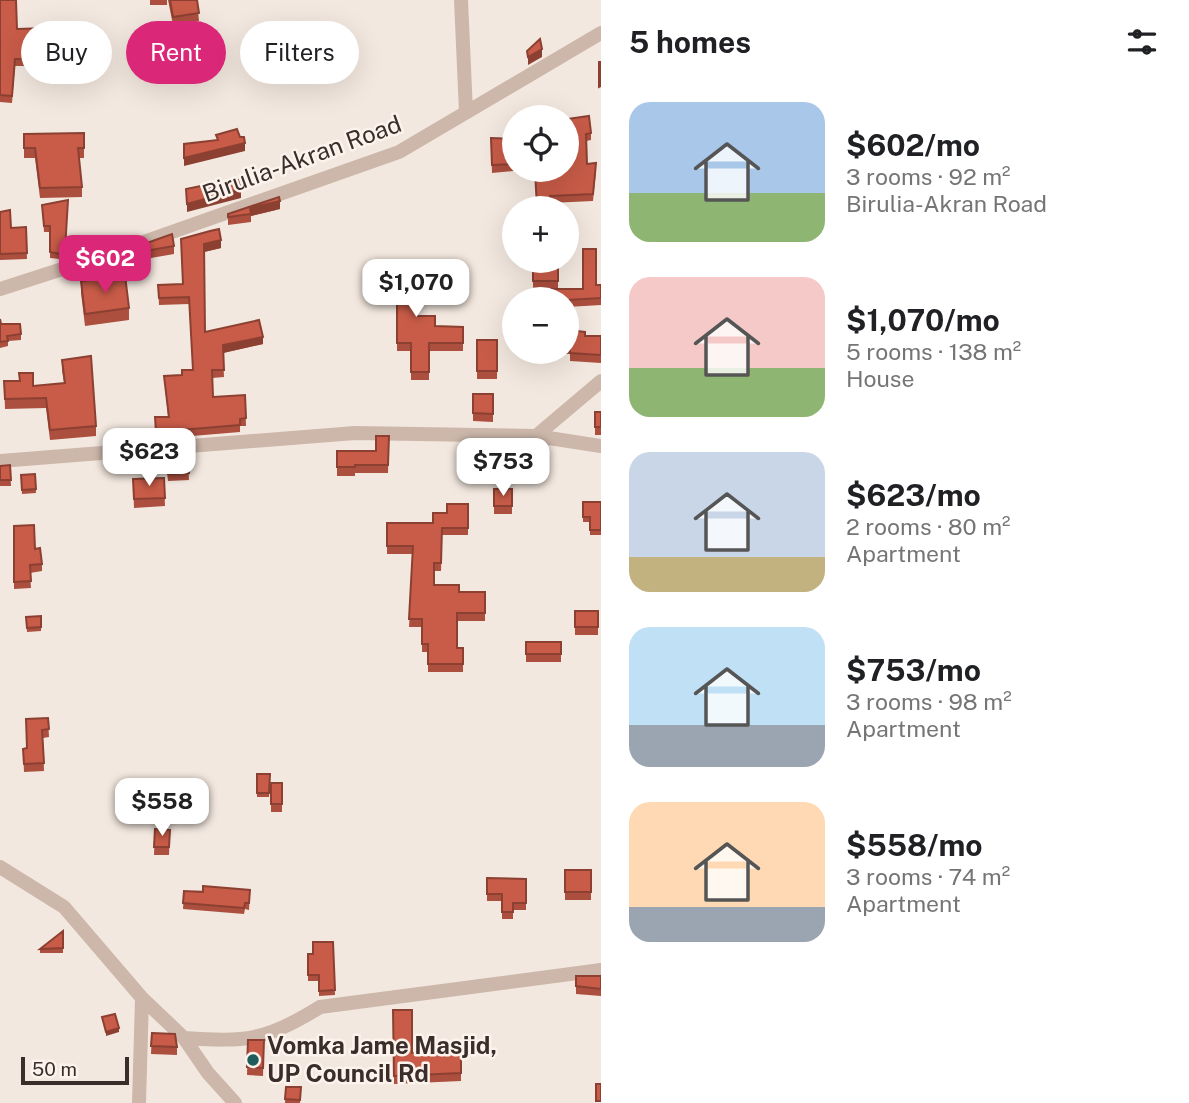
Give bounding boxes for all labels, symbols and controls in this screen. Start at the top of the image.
chip: Buy [21,21,112,84]
chip: Rent [126,21,226,84]
chip: Filters [240,21,359,84]
icon: filters [1123,23,1161,61]
text: 5 homes [629,24,751,60]
map controls [502,105,579,364]
button: locate [502,105,579,182]
street label: Birulia-Akran Road [198,109,405,207]
text: $602/mo [846,127,980,163]
icon: home [685,130,769,214]
text: 3 rooms · 92 m² [846,163,1011,190]
text: Birulia-Akran Road [846,190,1047,217]
button: + [502,196,579,273]
pin: $602 [64,236,146,295]
text: $602 [75,244,135,271]
pin: $1,070 [359,260,473,319]
text: $1,070 [378,268,454,295]
button: − [502,287,579,364]
text: $1,070/mo [846,302,1000,338]
icon: home [685,305,769,389]
text: 5 rooms · 138 m² [846,338,1021,365]
text: House [846,365,914,392]
pin: $623 [108,428,190,488]
text: $623 [119,437,179,464]
pin: $753 [462,438,544,498]
text: $753 [473,447,533,474]
text: $623/mo [846,477,981,513]
icon: home [685,480,769,564]
text: 2 rooms · 80 m² [846,513,1011,540]
text: Apartment [846,540,961,567]
text: $753/mo [846,652,981,688]
icon: home [685,655,769,739]
text: 3 rooms · 98 m² [846,688,1012,715]
text: Apartment [846,715,961,742]
pin: $558 [121,778,203,838]
text: $558 [131,787,193,814]
text: $558/mo [846,827,983,863]
icon: home [685,830,769,914]
text: 3 rooms · 74 m² [846,863,1010,890]
text: Apartment [846,890,961,917]
place label: Vomka Jame Masjid, UP Council Rd [267,1031,497,1087]
marker: Vomka Jame Masjid, UP Council Rd [245,1052,261,1068]
scale bar [21,1054,130,1086]
text: 50 m [32,1058,77,1080]

